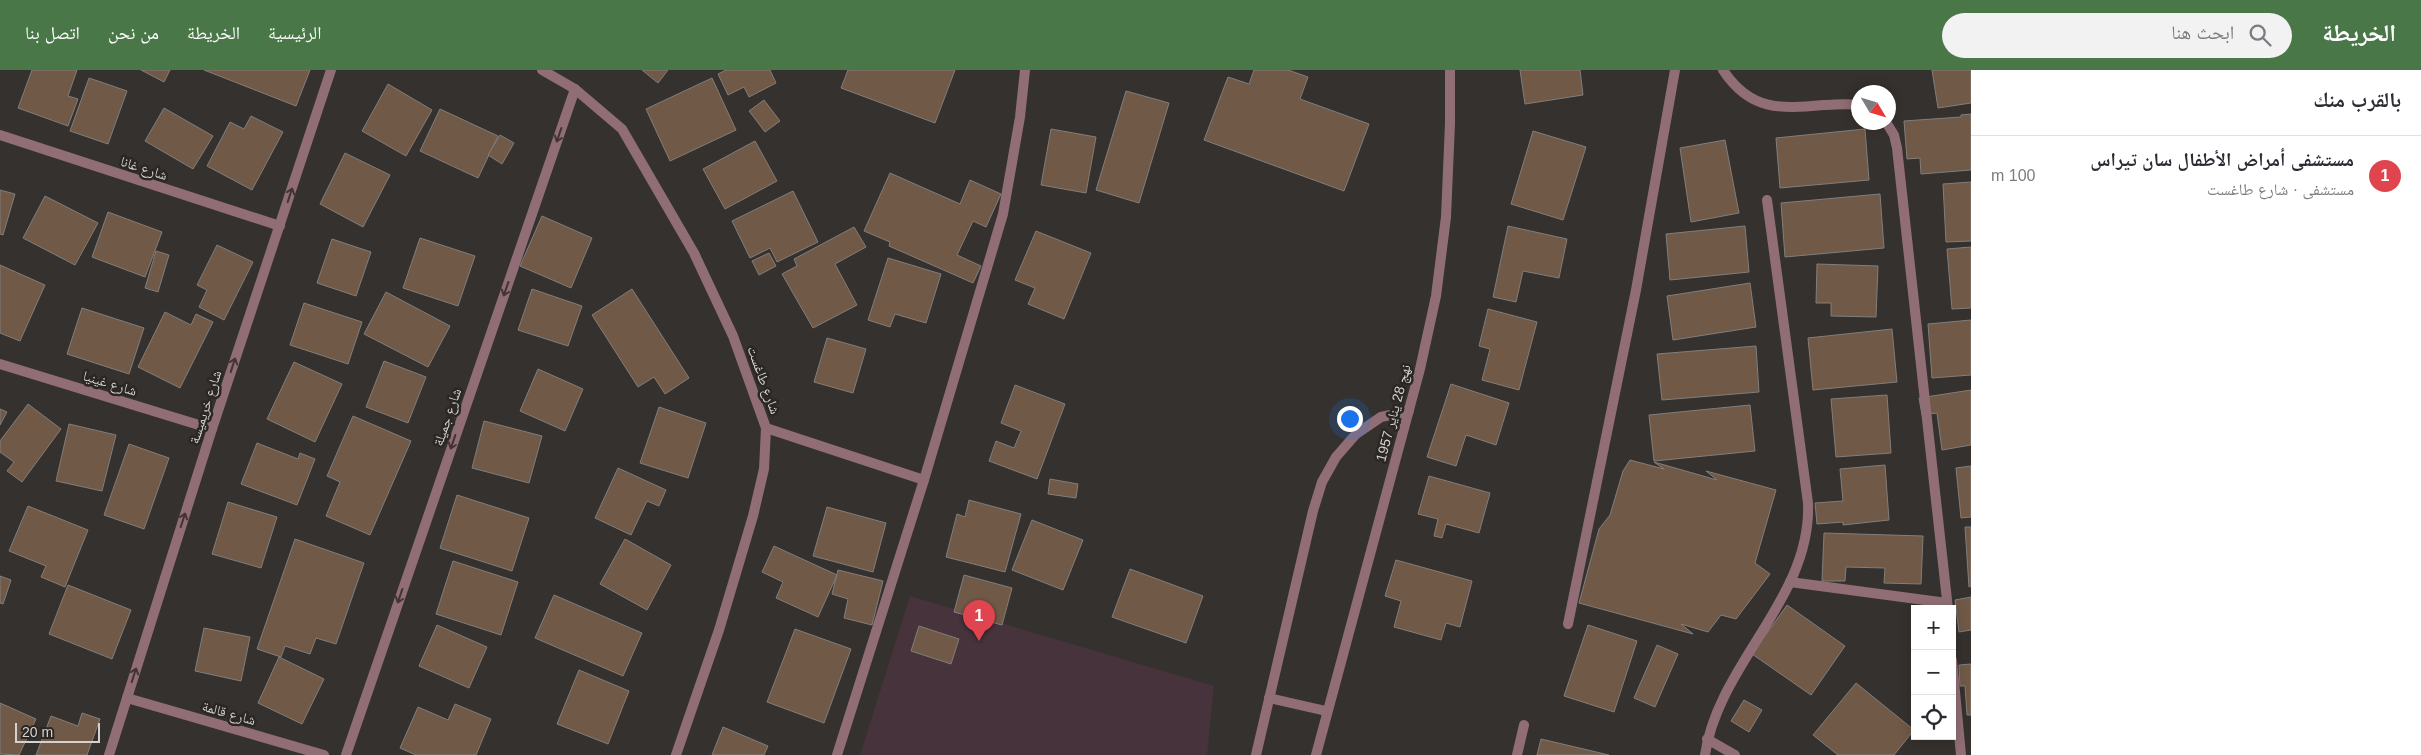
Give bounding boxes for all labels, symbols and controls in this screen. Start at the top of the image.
search box [1942,13,2292,58]
text: الخريطة [2322,19,2396,46]
icon: search [2246,21,2274,49]
text: ابحث هنا [2171,22,2234,43]
text: اتصل بنا [25,23,80,43]
text: من نحن [108,23,159,43]
text: الخريطة [187,23,240,43]
text: الرئيسية [268,23,321,43]
north arrow [1851,85,1896,130]
text: بالقرب منك [2313,88,2401,111]
one-way arrow [554,127,563,142]
text: مستشفى أمراض الأطفال سان تيراس [2090,149,2354,170]
street label: شارع غانا [118,153,170,185]
text: 100 m [1991,167,2035,184]
text: 1 [2381,167,2389,184]
text: مستشفى · شارع طاغست [2207,181,2354,198]
one-way arrow [286,187,295,203]
one-way arrow [501,280,510,296]
street label: شارع طاغست [742,344,784,417]
one-way arrow [229,358,238,374]
street label: نهج 28 يناير 1957 [1372,363,1416,464]
street label: شارع غينيا [81,367,139,401]
street label: شارع خريميسة [186,368,226,446]
street label: شارع جميلة [430,386,466,449]
your location [1337,406,1363,432]
one-way arrow [448,434,457,450]
one-way arrow [179,512,189,528]
one-way arrow [395,588,405,604]
pin: 1 [963,600,995,641]
map controls [1911,605,1956,740]
button: + [1911,605,1956,650]
button: − [1911,650,1956,695]
one-way arrow [130,667,140,683]
button: locate [1911,695,1956,740]
street label: شارع قالمة [200,698,258,730]
scale bar [15,720,100,743]
text: 20 m [22,724,53,740]

